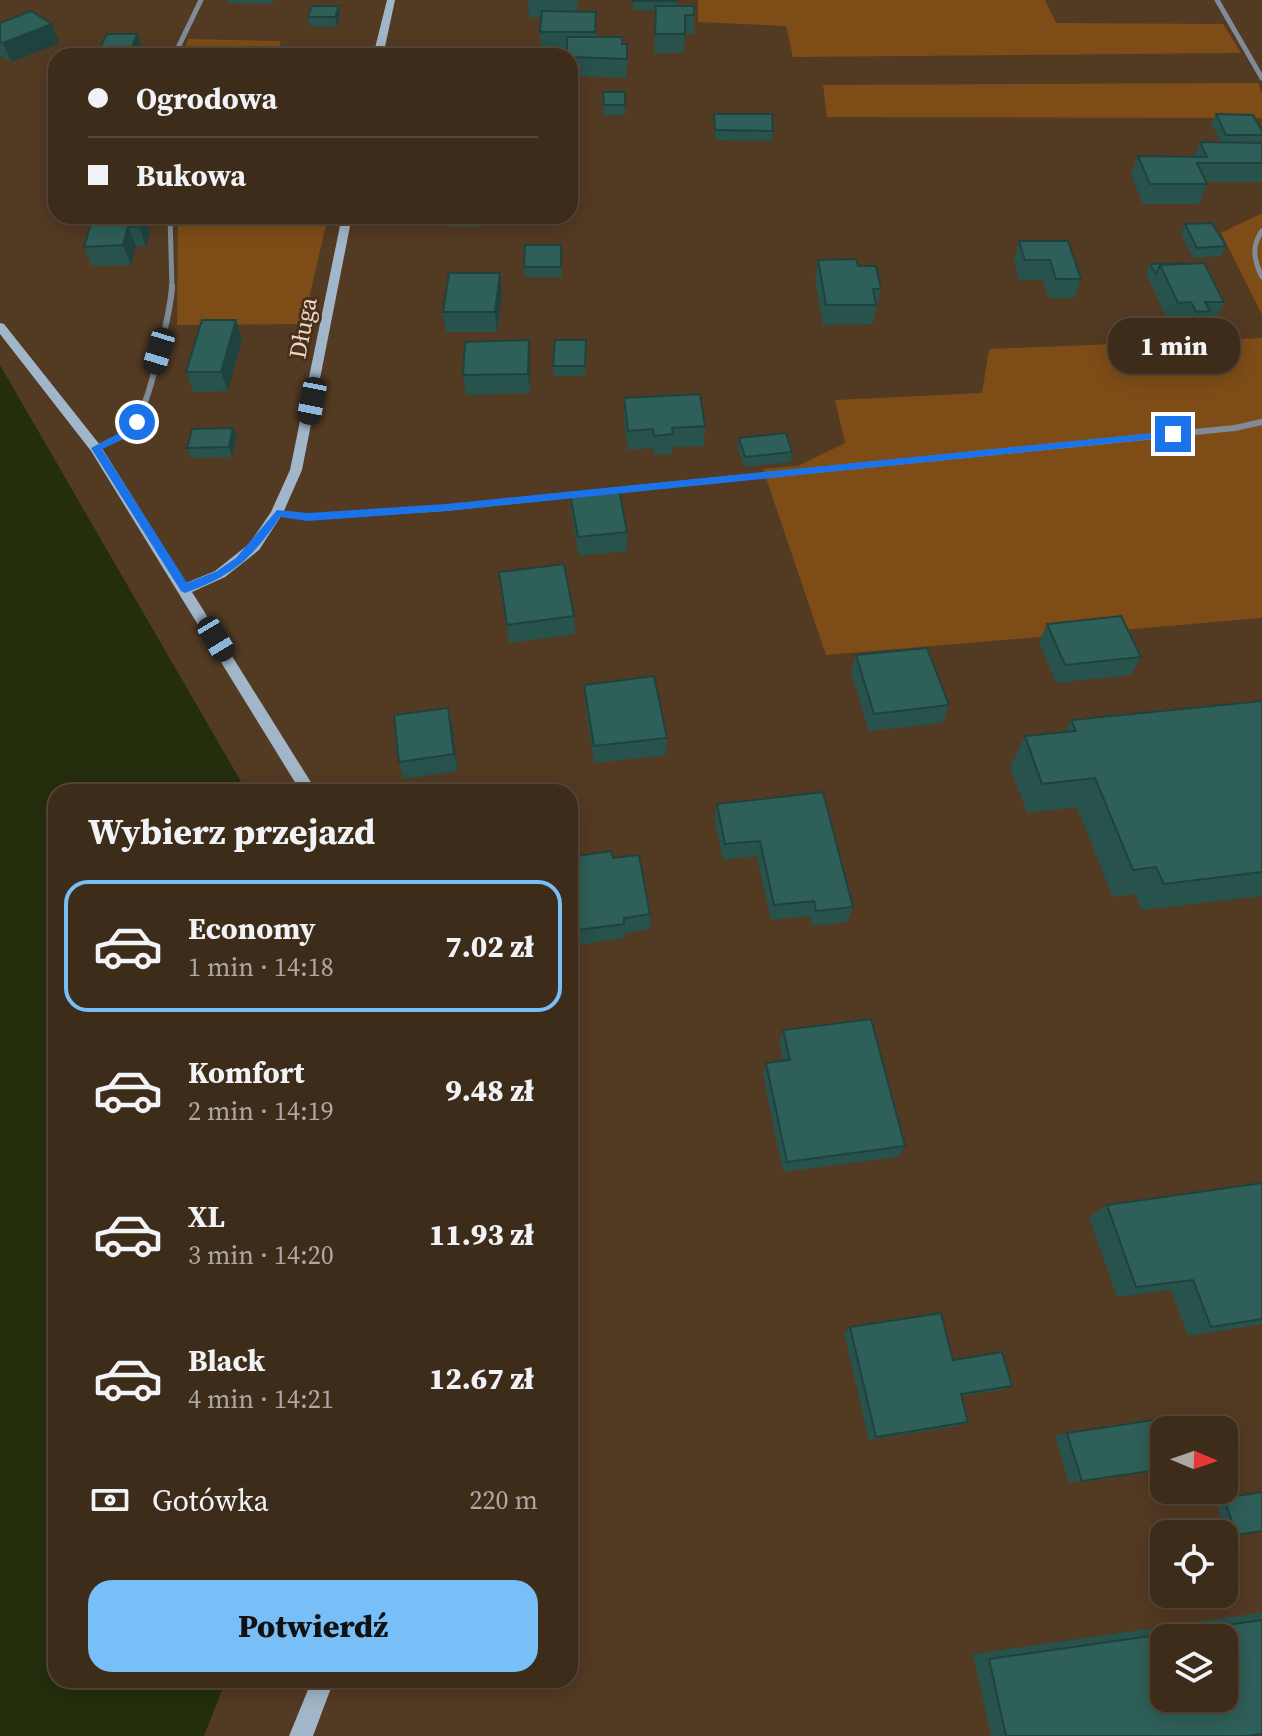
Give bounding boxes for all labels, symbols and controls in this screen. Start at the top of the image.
text: Ogrodowa [136,78,277,119]
text: Bukowa [136,155,246,196]
street label: Długa [280,294,325,361]
callout: 1 min [1107,318,1239,374]
car [141,325,177,377]
text: 1 min [1140,328,1208,364]
car [296,375,328,427]
route start [119,404,155,440]
route end [1155,416,1191,452]
car [193,612,239,666]
text: Wybierz przejazd [88,807,375,856]
text: Economy [188,908,316,949]
icon: car [92,910,164,982]
text: 7.02 zł [445,926,534,967]
text: 1 min · 14:18 [188,949,334,985]
text: Komfort [188,1052,305,1093]
icon: car [92,1054,164,1126]
text: 9.48 zł [445,1070,534,1111]
text: 2 min · 14:19 [188,1093,334,1129]
text: XL [188,1196,225,1237]
icon: car [92,1198,164,1270]
text: 11.93 zł [429,1214,534,1255]
text: 3 min · 14:20 [188,1237,334,1273]
text: Black [188,1340,265,1381]
icon: car [92,1342,164,1414]
text: 12.67 zł [429,1358,534,1399]
text: 4 min · 14:21 [188,1381,334,1417]
north arrow [1150,1416,1238,1504]
map controls [1150,1416,1238,1712]
icon: cash [88,1478,132,1522]
text: Gotówka [152,1480,269,1521]
text: 220 m [470,1482,538,1518]
button: locate [1150,1520,1238,1608]
button: Potwierdź [88,1580,538,1672]
button: layers [1150,1624,1238,1712]

